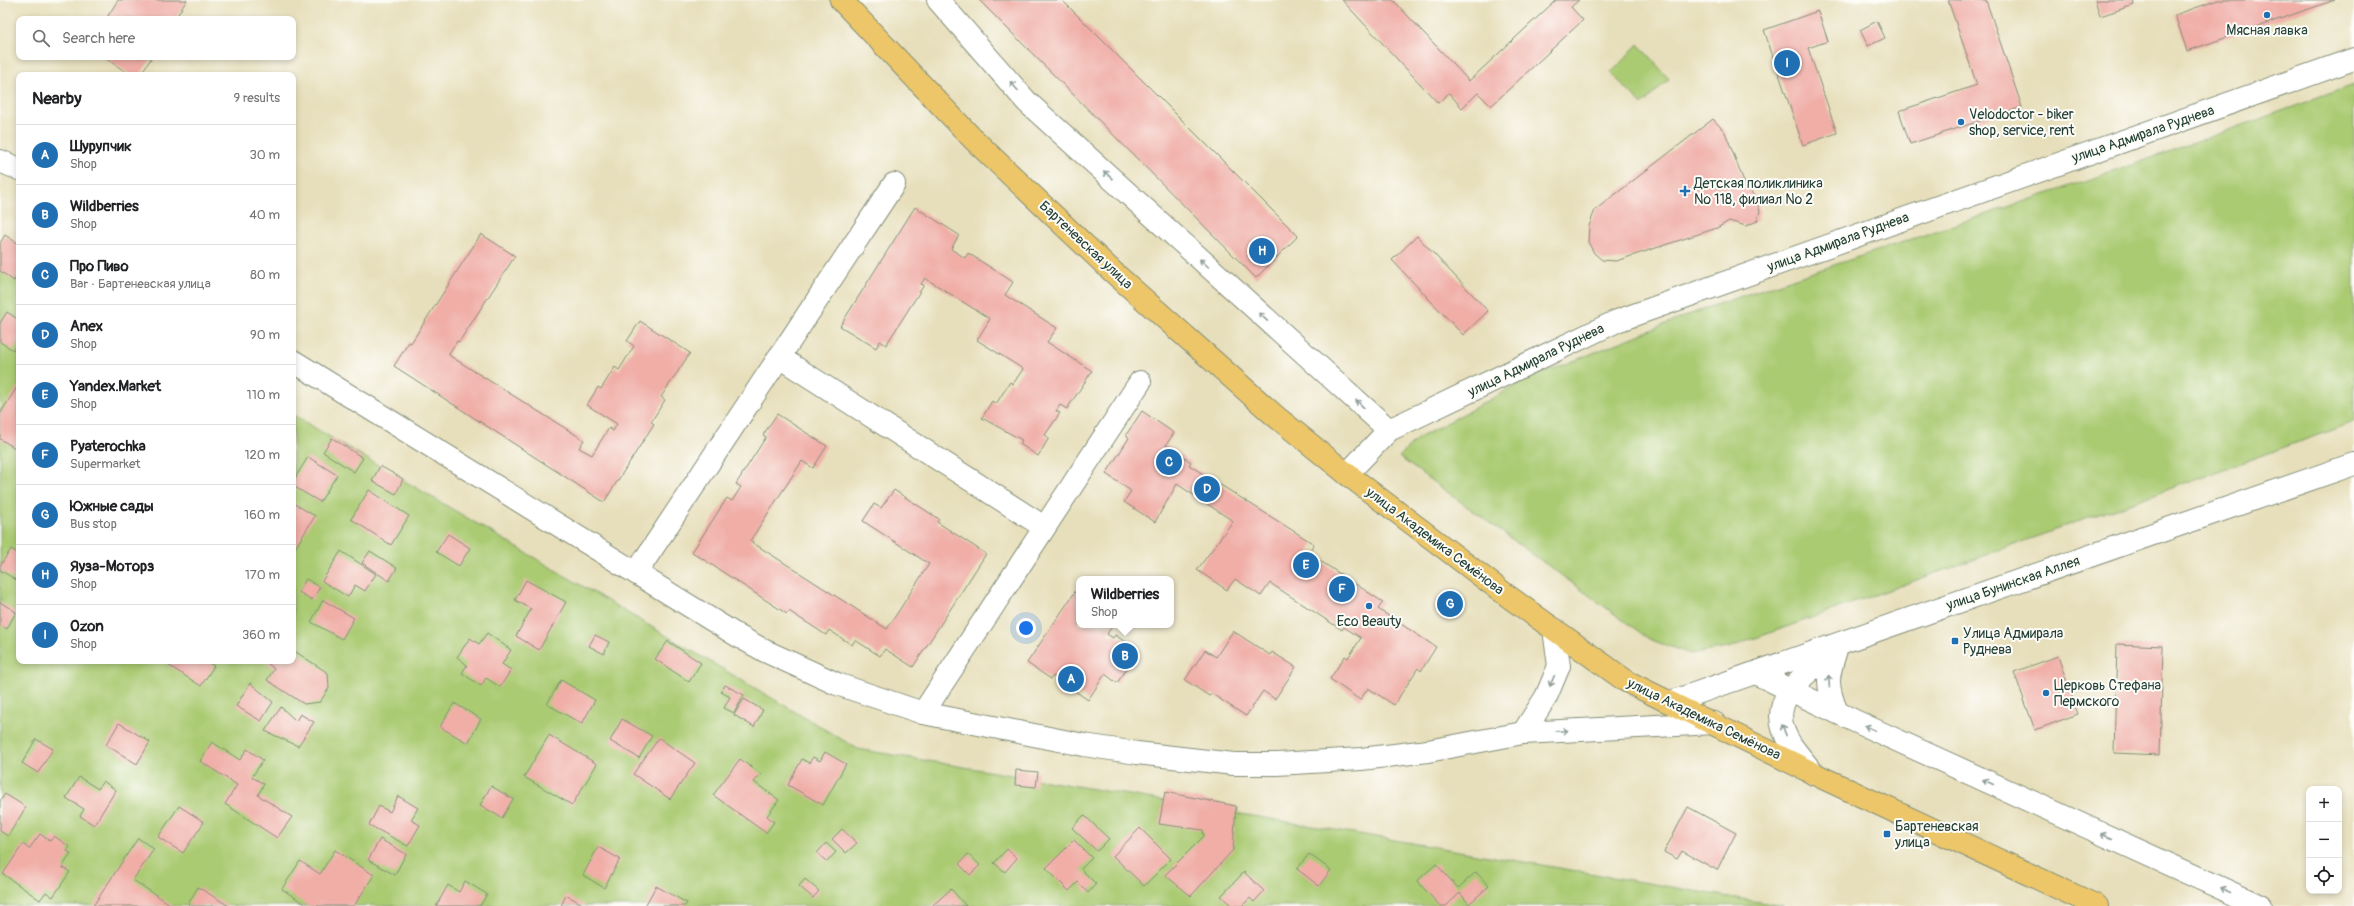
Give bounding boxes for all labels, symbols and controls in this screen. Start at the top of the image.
marker: Мясная лавка [2262,10,2272,20]
search box [16,16,296,60]
place label: Мясная лавка [2226,22,2308,39]
icon: search [30,27,52,49]
text: Search here [62,29,135,48]
pin: I [1774,48,1800,78]
one-way arrow [1009,81,1018,91]
text: Nearby [32,88,81,109]
text: 9 results [233,90,280,106]
street label: улица Адмирала Руднева [2069,102,2216,167]
place label: Velodoctor - biker shop, service, rent [1969,106,2075,139]
marker: Velodoctor - biker shop, service, rent [1956,117,1966,127]
text: Шурупчик [70,137,132,156]
text: A [41,147,49,163]
text: 30 m [250,147,280,163]
text: Shop [70,156,97,172]
one-way arrow [1103,171,1113,180]
place label: Детская поликлиника № 118, филиал № 2 [1693,175,1823,208]
marker: Детская поликлиника № 118, филиал № 2 [1679,185,1691,197]
text: Wildberries [70,197,139,216]
street label: Бартеневская улица [1036,197,1136,293]
text: B [41,207,49,223]
text: 40 m [249,207,280,223]
street label: улица Адмирала Руднева [1764,208,1911,276]
text: Shop [70,216,97,232]
pin: H [1249,236,1275,266]
text: Про Пиво [70,257,129,276]
one-way arrow [1199,258,1209,268]
text: C [41,267,49,283]
text: 80 m [250,267,280,283]
text: Bar · Бартеневская улица [70,276,211,292]
one-way arrow [1258,312,1268,322]
text: Anex [70,317,103,336]
street label: улица Адмирала Руднева [1464,320,1607,401]
text: D [41,327,49,343]
text: 90 m [250,327,280,343]
text: Shop [70,336,97,352]
text: Yandex.Market [70,377,161,396]
text: E [42,387,48,403]
text: 110 m [247,387,280,403]
text: Shop [70,396,97,412]
one-way arrow [1355,399,1366,408]
text: Pyaterochka [70,437,146,456]
text: F [41,447,49,463]
text: 120 m [244,447,280,463]
pin: C [1156,447,1182,477]
text: Supermarket [70,456,141,472]
pin: D [1194,474,1220,504]
street label: улица Академика Семёнова [1362,483,1507,598]
text: Южные сады [70,497,154,516]
text: G [41,507,49,523]
text: 160 m [244,507,280,523]
text: Bus stop [70,516,117,532]
pin: E [1293,550,1319,580]
street label: улица Бунинская Аллея [1943,552,2082,614]
text: Яуза-Моторз [70,557,154,576]
text: H [41,567,49,583]
text: 170 m [245,567,280,583]
pin: F [1329,574,1355,604]
text: Shop [70,576,97,592]
popup [1076,576,1174,628]
text: Wildberries [1091,585,1159,604]
pin: G [1437,589,1463,619]
marker: Eco Beauty [1364,601,1374,611]
text: Shop [1091,604,1118,620]
place label: Eco Beauty [1337,613,1401,630]
text: Ozon [70,617,104,636]
your location [1016,618,1036,638]
place label: Улица Адмирала Руднева [1963,625,2063,658]
text: I [43,627,47,643]
text: 360 m [242,627,280,643]
text: Shop [70,636,97,652]
marker: Улица Адмирала Руднева [1950,636,1960,646]
pin: B [1112,641,1138,671]
pin: A [1058,664,1084,694]
one-way arrow [1548,674,1556,686]
street label: улица Академика Семёнова [1624,674,1783,764]
one-way arrow [1825,675,1832,688]
place label: Церковь Стефана Пермского [2054,677,2161,710]
marker: Церковь Стефана Пермского [2041,688,2051,698]
one-way arrow [1864,724,1876,731]
one-way arrow [1780,725,1788,737]
one-way arrow [1555,727,1568,734]
one-way arrow [1983,778,1995,785]
map controls [2306,786,2342,894]
button: + [2306,786,2342,822]
place label: Бартеневская улица [1894,818,1979,851]
button: − [2306,822,2342,858]
marker: Бартеневская улица [1882,829,1892,839]
one-way arrow [2101,832,2113,839]
button: locate [2306,858,2342,894]
one-way arrow [2219,886,2231,893]

